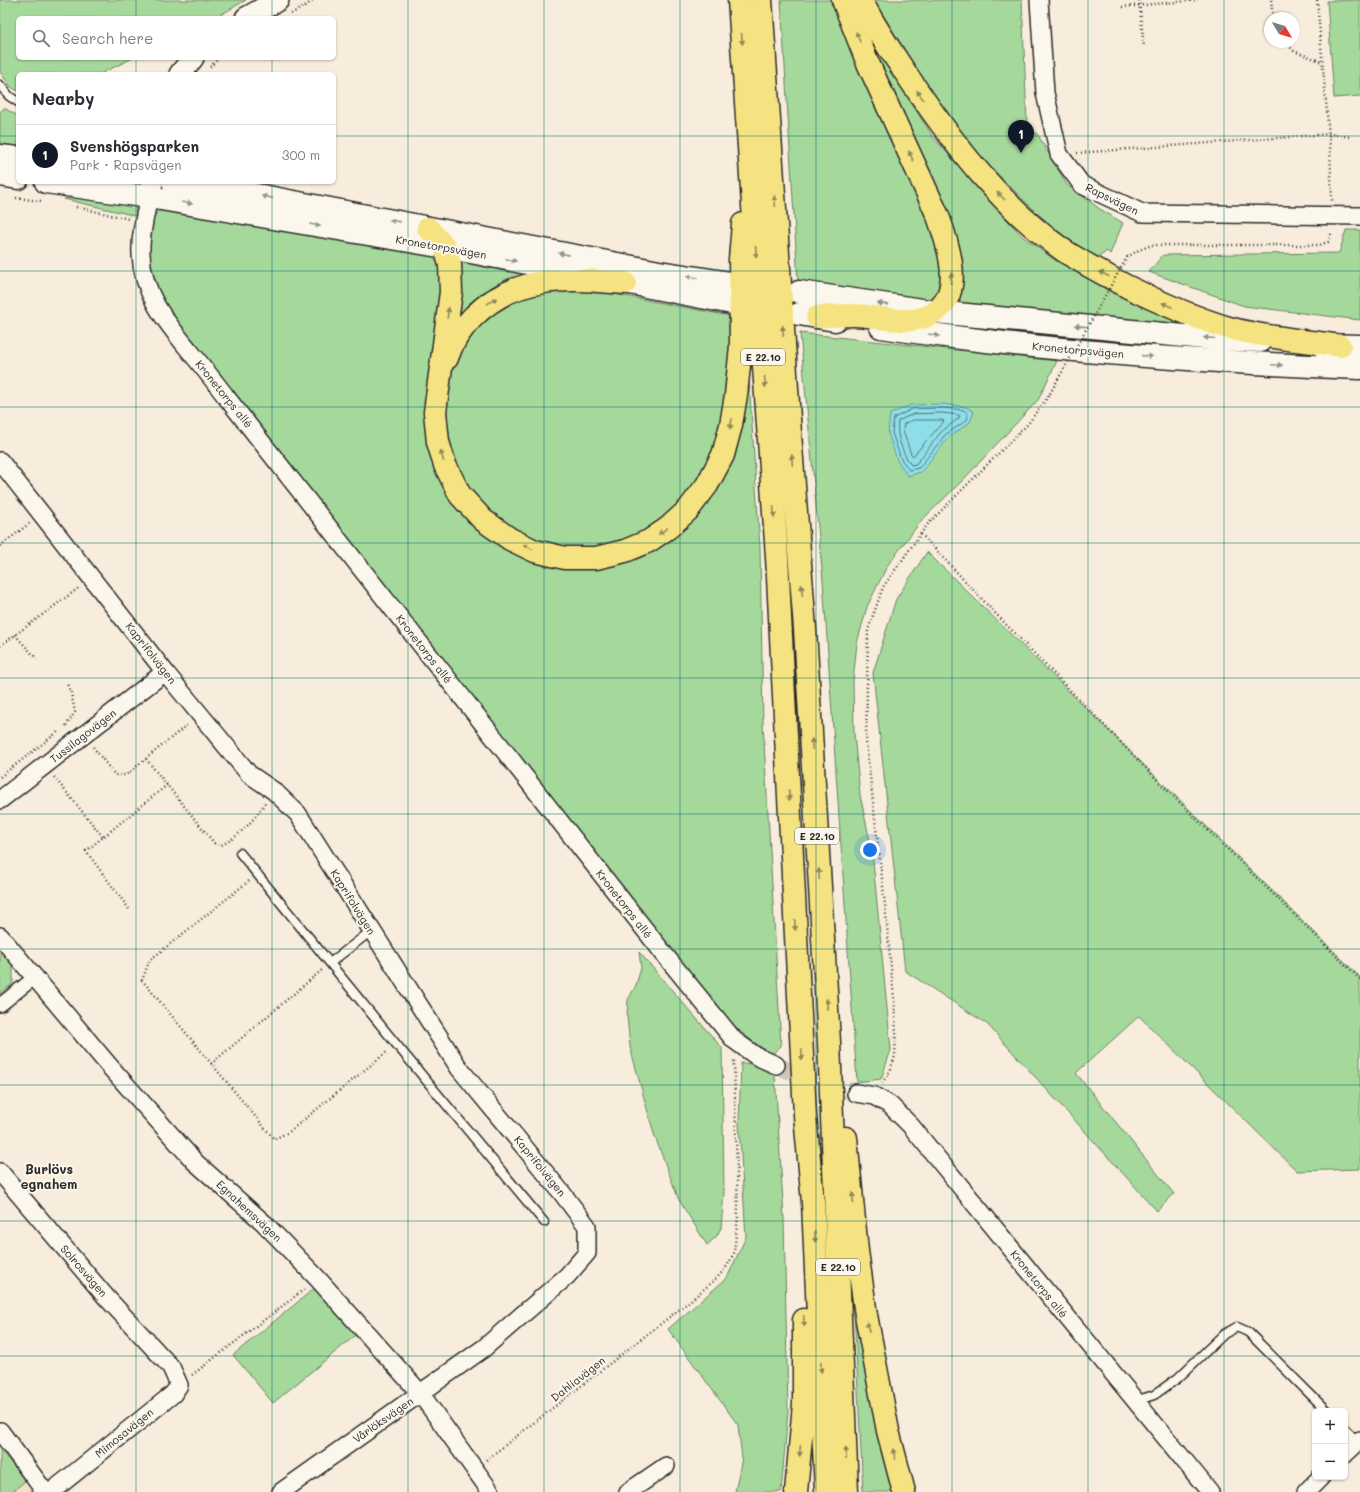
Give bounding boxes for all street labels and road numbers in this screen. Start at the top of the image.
street label: Rapsvägen [1083,179,1141,218]
street label: Kronetorpsvägen [394,231,488,262]
street label: Kronetorpsvägen [1031,338,1125,361]
road number: E 22.10 [741,349,785,365]
street label: Kronetorps allé [192,357,257,431]
street label: Kronetorps allé [393,611,456,686]
street label: Kaprifolvägen [123,619,180,687]
street label: Tussilagovägen [46,705,119,766]
road number: E 22.10 [795,828,839,844]
street label: Kaprifolvägen [327,866,379,937]
street label: Kronetorps allé [593,866,656,941]
street label: Kaprifolvägen [511,1132,570,1199]
street label: Egnahemsvägen [213,1176,285,1245]
street label: Solrosvägen [58,1241,111,1300]
street label: Kronetorps allé [1007,1247,1072,1321]
road number: E 22.10 [816,1259,860,1275]
street label: Dahliavägen [547,1353,608,1405]
street label: Vårlöksvägen [350,1393,416,1446]
street label: Mimosavägen [91,1404,156,1461]

